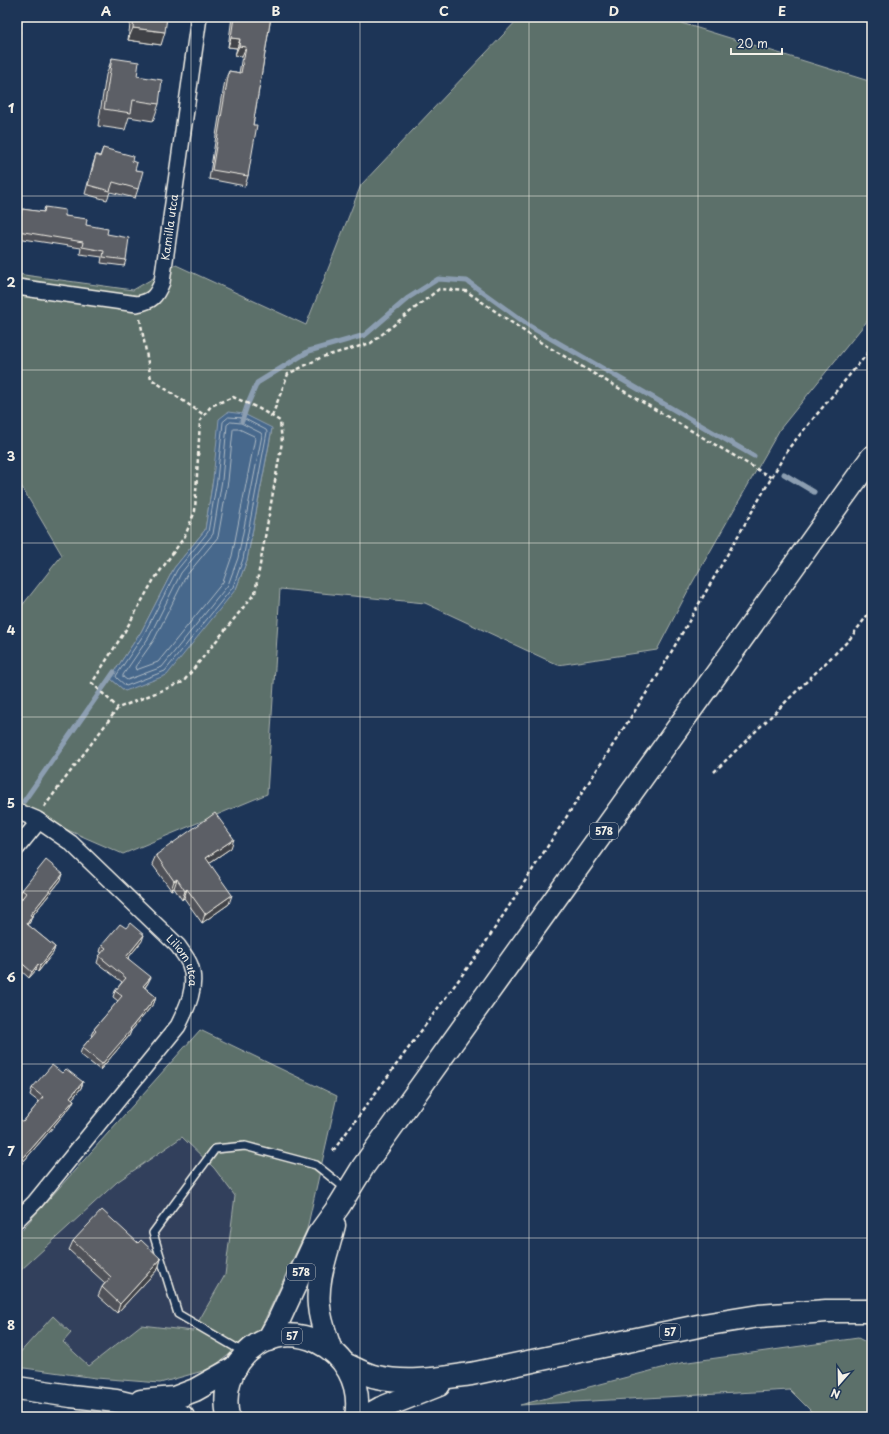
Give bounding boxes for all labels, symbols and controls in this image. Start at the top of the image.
text: A [101,1,111,20]
text: B [272,1,281,20]
text: C [439,1,449,20]
text: D [609,1,619,20]
text: E [778,1,786,20]
scale bar [731,30,782,56]
text: 20 m [737,34,768,52]
text: 1 [8,98,14,117]
street label: Kamilla utca [156,193,182,261]
text: 2 [6,272,16,291]
text: 3 [7,446,16,465]
text: 4 [7,620,16,639]
text: 5 [7,793,15,812]
road number: 578 [590,823,618,839]
street label: Liliom utca [163,930,202,987]
text: 6 [6,967,16,986]
text: 7 [7,1141,15,1160]
road number: 578 [287,1264,315,1280]
text: 8 [7,1315,15,1334]
road number: 57 [660,1324,680,1340]
road number: 57 [282,1328,302,1344]
north arrow [819,1364,859,1404]
text: N [828,1384,842,1403]

